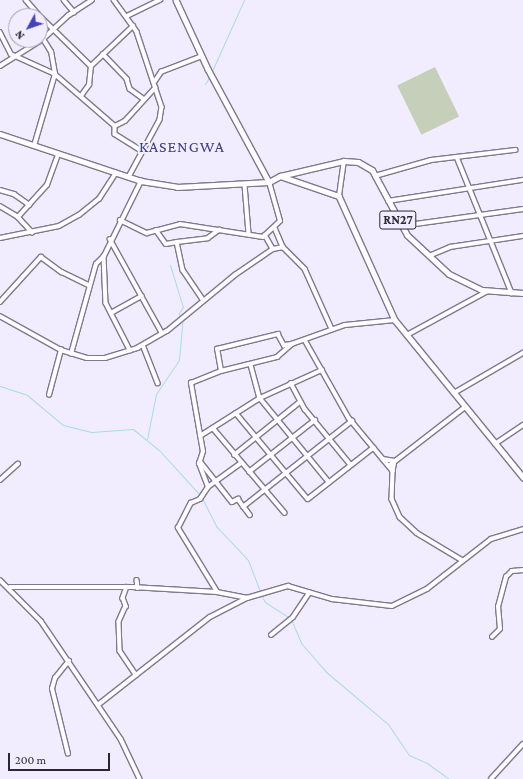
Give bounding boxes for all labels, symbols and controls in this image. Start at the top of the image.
north arrow [8,8,48,48]
text: N [13,28,27,42]
district label: KASENGWA [139,137,225,157]
road number: RN27 [379,209,417,231]
scale bar [10,745,112,771]
text: 200 m [15,753,46,767]

